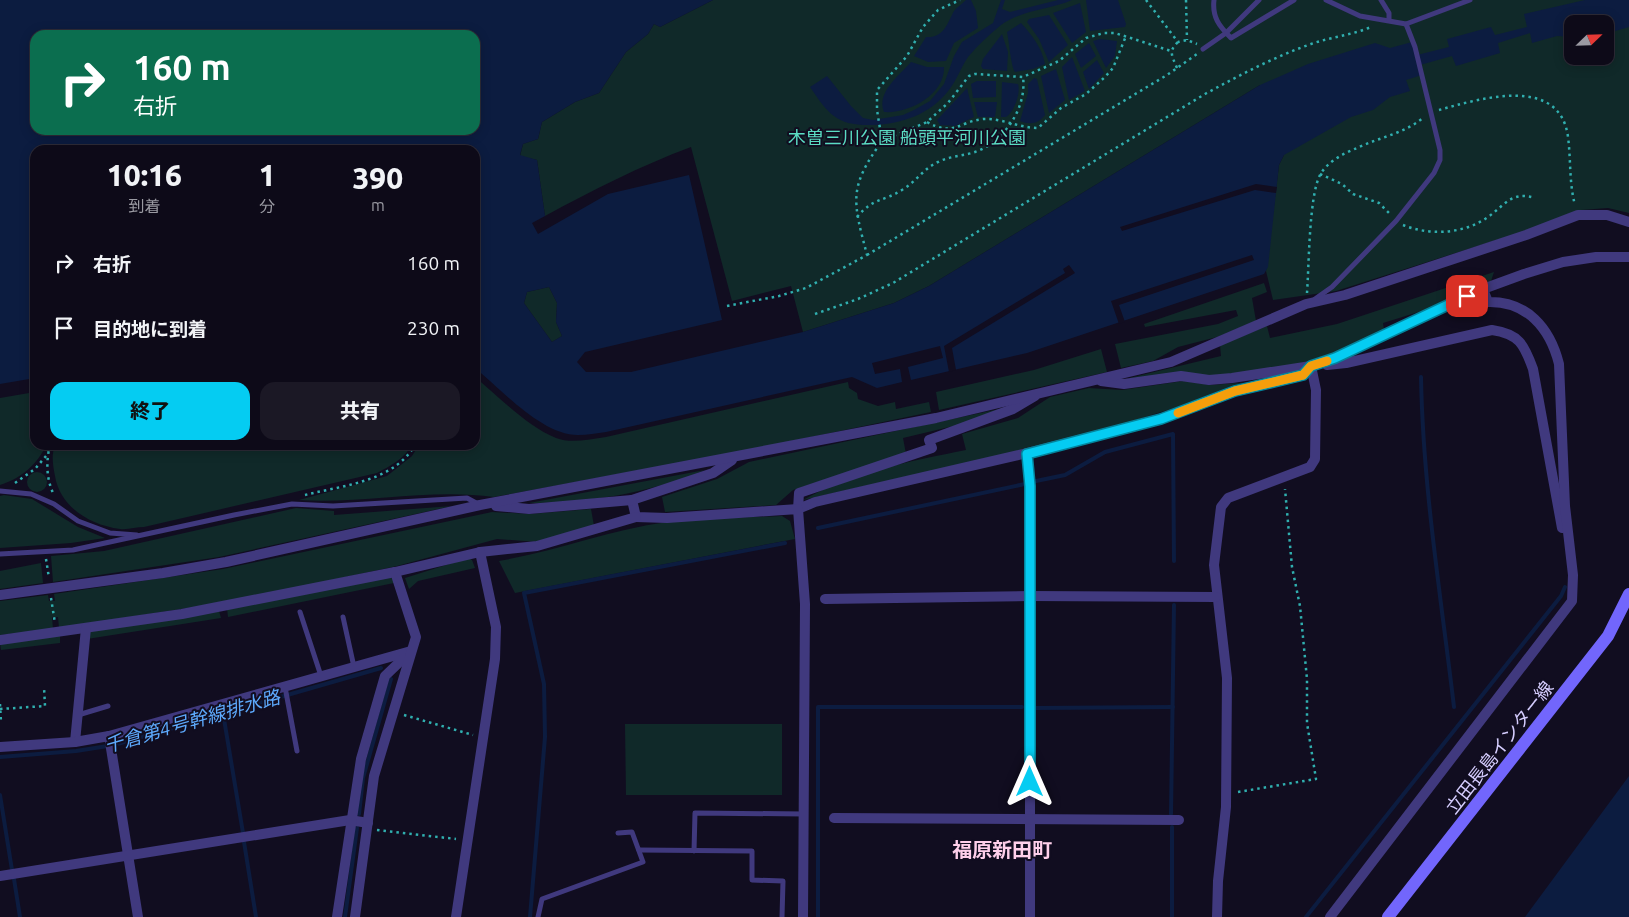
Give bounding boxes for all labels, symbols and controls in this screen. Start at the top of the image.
north arrow [1564,15,1614,65]
map controls [1564,15,1614,65]
text: 160 m [133,47,231,87]
icon: right [50,50,115,115]
text: 右折 [133,93,177,118]
park label: 木曽三川公園 船頭平河川公園 [788,127,1026,147]
text: 10:16 [107,158,182,192]
text: 1 [259,158,276,192]
text: 390 [352,161,403,195]
text: m [371,196,385,214]
text: 到着 [128,197,160,215]
text: 分 [259,197,275,215]
icon: right [50,249,78,277]
text: 160 m [407,252,460,274]
text: 右折 [93,253,131,275]
pin [1446,275,1488,317]
icon: arrive [1453,282,1481,310]
icon: arrive [50,314,78,342]
text: 230 m [407,317,460,339]
text: 目的地に到着 [93,318,207,340]
button: 終了 [50,382,250,440]
button: 共有 [260,382,460,440]
street label: 立田長島インター線 [1441,677,1557,817]
water label: 千倉第4号幹線排水路 [102,685,284,757]
position arrow [1003,755,1055,807]
district label: 福原新田町 [952,838,1052,861]

